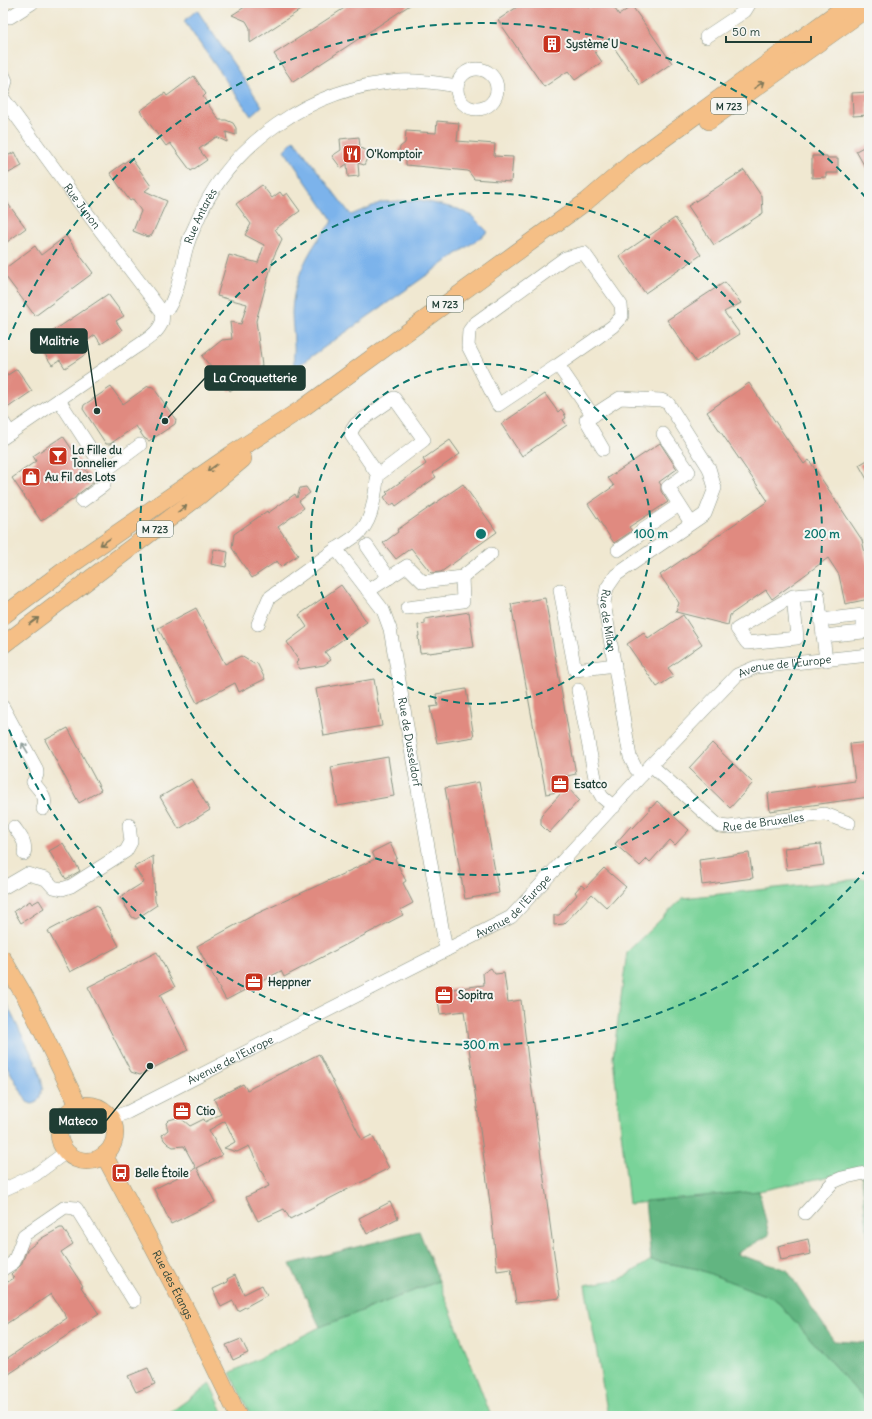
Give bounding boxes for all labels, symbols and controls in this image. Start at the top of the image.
scale bar [726,18,811,44]
text: 50 m [732,24,761,39]
building icon: Système U [541,33,563,55]
place label: Système U [566,37,619,52]
one-way arrow [753,81,764,89]
road number: M 723 [711,98,747,114]
restaurant icon: O'Komptoir [341,143,363,165]
place label: O'Komptoir [366,147,423,162]
street label: Rue Junon [61,181,104,232]
street label: Rue Antarès [181,186,220,246]
road number: M 723 [427,296,463,312]
callout: Malitrie [31,329,87,353]
text: Malitrie [39,333,80,348]
callout: La Croquetterie [205,366,305,390]
text: La Croquetterie [213,370,298,386]
place label: La Fille du Tonnelier [72,443,122,470]
bar icon: La Fille du Tonnelier [47,445,69,467]
one-way arrow [207,464,218,473]
shop icon: Au Fil des Lots [20,466,42,488]
place label: Au Fil des Lots [45,470,116,484]
one-way arrow [177,505,188,513]
road number: M 723 [137,521,173,537]
text: 100 m [634,526,668,541]
text: 200 m [804,526,840,541]
centre of rings [474,527,488,541]
one-way arrow [100,538,111,546]
street label: Rue de Milan [597,588,619,653]
one-way arrow [28,617,39,625]
street label: Avenue de l'Europe [736,652,832,681]
street label: Rue de Dusseldorf [395,696,424,788]
one-way arrow [20,742,28,754]
office icon: Esatco [549,773,571,795]
place label: Esatco [574,777,607,791]
street label: Rue de Bruxelles [722,810,805,834]
street label: Avenue de l'Europe [473,871,554,941]
office icon: Heppner [243,971,265,993]
place label: Heppner [268,975,312,990]
office icon: Sopitra [433,984,455,1006]
place label: Sopitra [458,988,494,1003]
street label: Avenue de l'Europe [185,1032,276,1088]
text: 300 m [463,1037,499,1052]
office icon: Ctio [171,1100,193,1122]
place label: Ctio [196,1104,215,1118]
callout: Mateco [50,1109,106,1133]
text: Mateco [58,1113,98,1128]
bus stop icon: Belle Étoile [110,1162,132,1184]
place label: Belle Étoile [135,1165,189,1180]
street label: Rue des Étangs [149,1248,197,1322]

